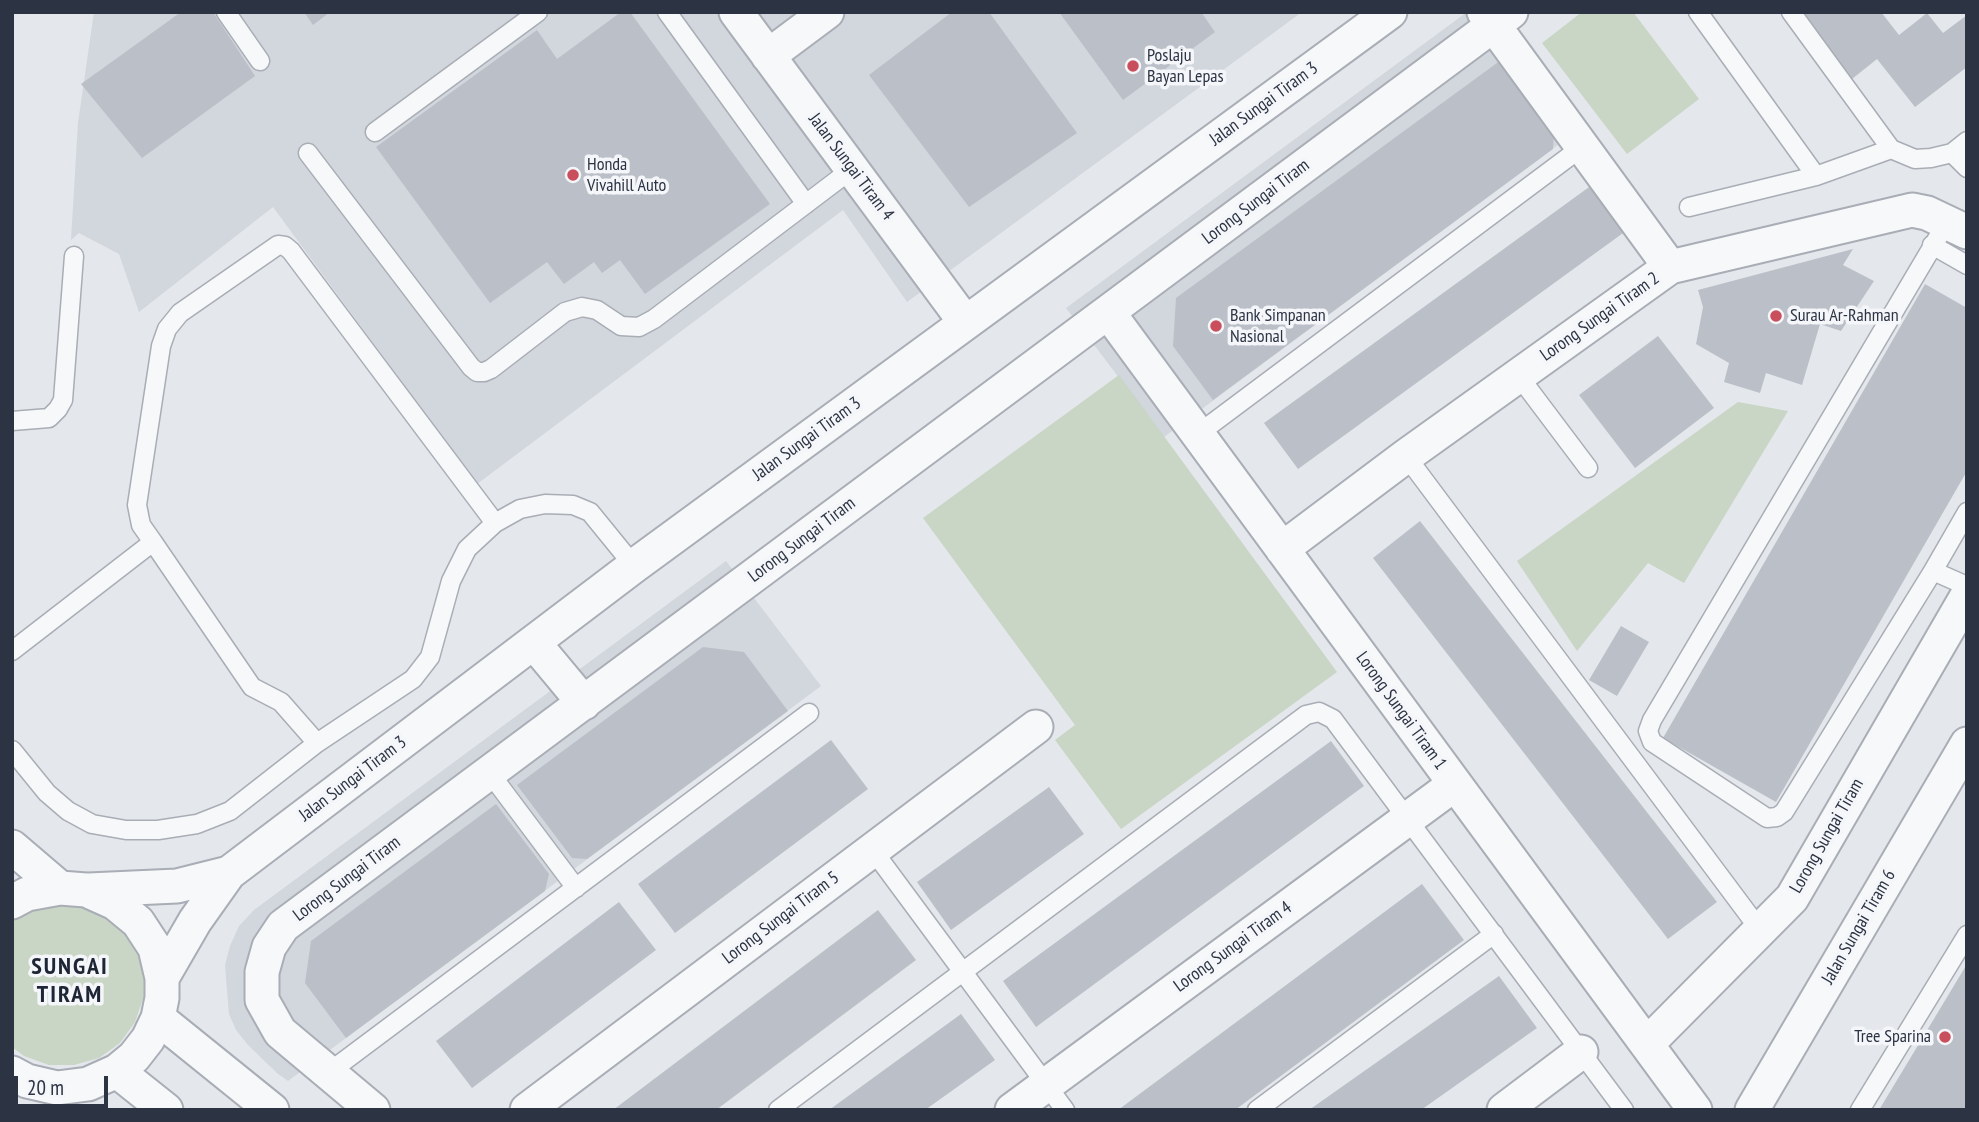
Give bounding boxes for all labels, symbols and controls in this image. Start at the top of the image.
place label: Poslaju Bayan Lepas [1147,45,1224,88]
marker: Poslaju Bayan Lepas [1125,58,1141,74]
street label: Jalan Sungai Tiram 3 [1206,58,1322,150]
street label: Jalan Sungai Tiram 4 [804,109,898,225]
place label: Honda Vivahill Auto [587,154,666,196]
street label: Lorong Sungai Tiram [1198,155,1314,249]
marker: Honda Vivahill Auto [565,167,581,183]
street label: Lorong Sungai Tiram 2 [1536,268,1664,366]
place label: Bank Simpanan Nasional [1230,305,1326,348]
place label: Surau Ar-Rahman [1790,305,1899,327]
marker: Surau Ar-Rahman [1768,308,1784,324]
marker: Bank Simpanan Nasional [1208,318,1224,334]
street label: Jalan Sungai Tiram 3 [749,393,865,485]
street label: Lorong Sungai Tiram [744,493,860,587]
street label: Lorong Sungai Tiram 1 [1351,648,1451,774]
street label: Jalan Sungai Tiram 3 [295,732,411,826]
street label: Lorong Sungai Tiram [1786,775,1868,897]
street label: Lorong Sungai Tiram [289,832,405,926]
street label: Jalan Sungai Tiram 6 [1818,866,1900,988]
street label: Lorong Sungai Tiram 5 [718,867,844,969]
street label: Lorong Sungai Tiram 4 [1170,897,1296,997]
district label: SUNGAI TIRAM [32,953,108,1009]
place label: Tree Sparina [1854,1026,1931,1048]
marker: Tree Sparina [1937,1029,1953,1045]
scale bar [18,1062,112,1106]
text: 20 m [27,1074,64,1101]

